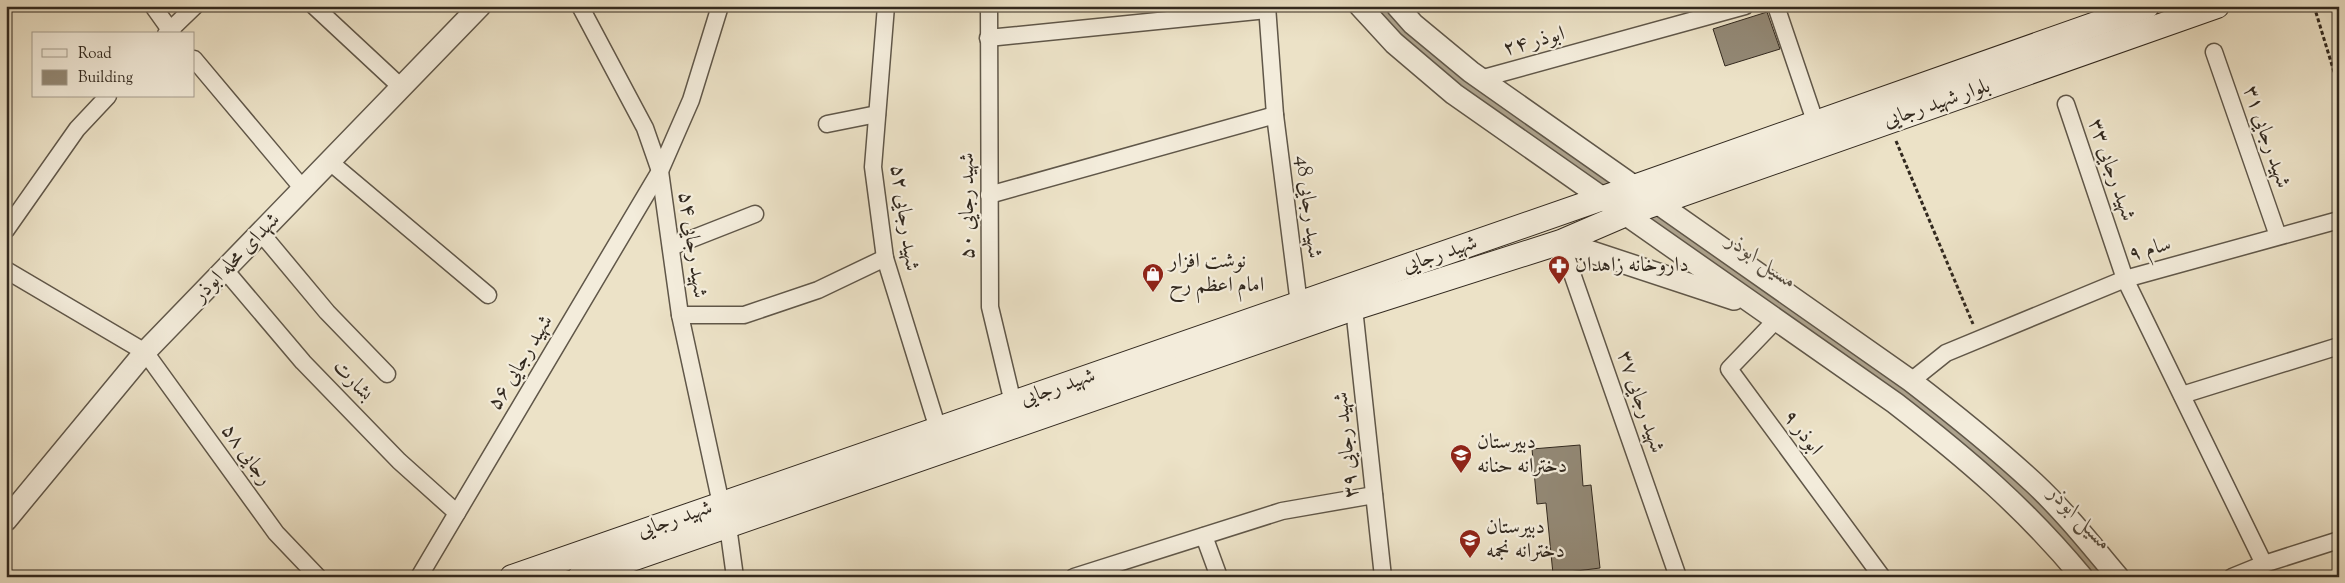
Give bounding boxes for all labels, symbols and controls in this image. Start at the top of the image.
street label: ابوذر ۲۴ [1500,19,1568,65]
legend [32,32,195,98]
text: Road [78,44,112,65]
text: Building [78,68,133,89]
street label: بلوار شهید رجایی [1880,72,1994,136]
street label: شهید رجایی ۳۱ [2234,82,2298,192]
street label: شهید رجایی ۳۳ [2079,115,2143,225]
street label: شهید رجایی ۵۰ [953,153,983,259]
street label: شهید رجایی 48 [1287,154,1329,260]
street label: شهید رجایی ۵۲ [882,163,926,273]
street label: شهید رجایی ۵۴ [670,190,714,300]
street label: شهدای محله ابوذر [185,206,288,311]
water label: مسیل ابوذر [1717,225,1803,298]
street label: شهید رجایی [1398,228,1482,282]
street label: سام ۹ [2125,230,2175,271]
place label: نوشت افزار امام اعظم رح [1167,247,1264,304]
place label: داروخانه زاهدان [1575,251,1689,281]
pharmacy icon: داروخانه زاهدان [1547,254,1571,285]
shop icon: نوشت افزار امام اعظم رح [1141,262,1165,293]
street label: شهید رجایی ۵۶ [481,310,561,416]
street label: شهید رجایی ۳۷ [1608,347,1672,457]
street label: بشارت [325,353,380,409]
street label: شهید رجایی [1016,361,1100,415]
street label: شهید رجایی ۳۹ [1327,390,1367,500]
street label: ابوذر ۹ [1775,404,1829,462]
street label: رجایی ۵۸ [213,418,279,492]
place label: دبیرستان دخترانه حنانه [1477,428,1567,482]
school or university icon: دبیرستان دخترانه حنانه [1449,443,1473,474]
water label: مسیل ابوذر [2038,477,2118,559]
street label: شهید رجایی [633,493,717,547]
place label: دبیرستان دخترانه نجمه [1486,513,1565,567]
school or university icon: دبیرستان دخترانه نجمه [1458,528,1482,559]

